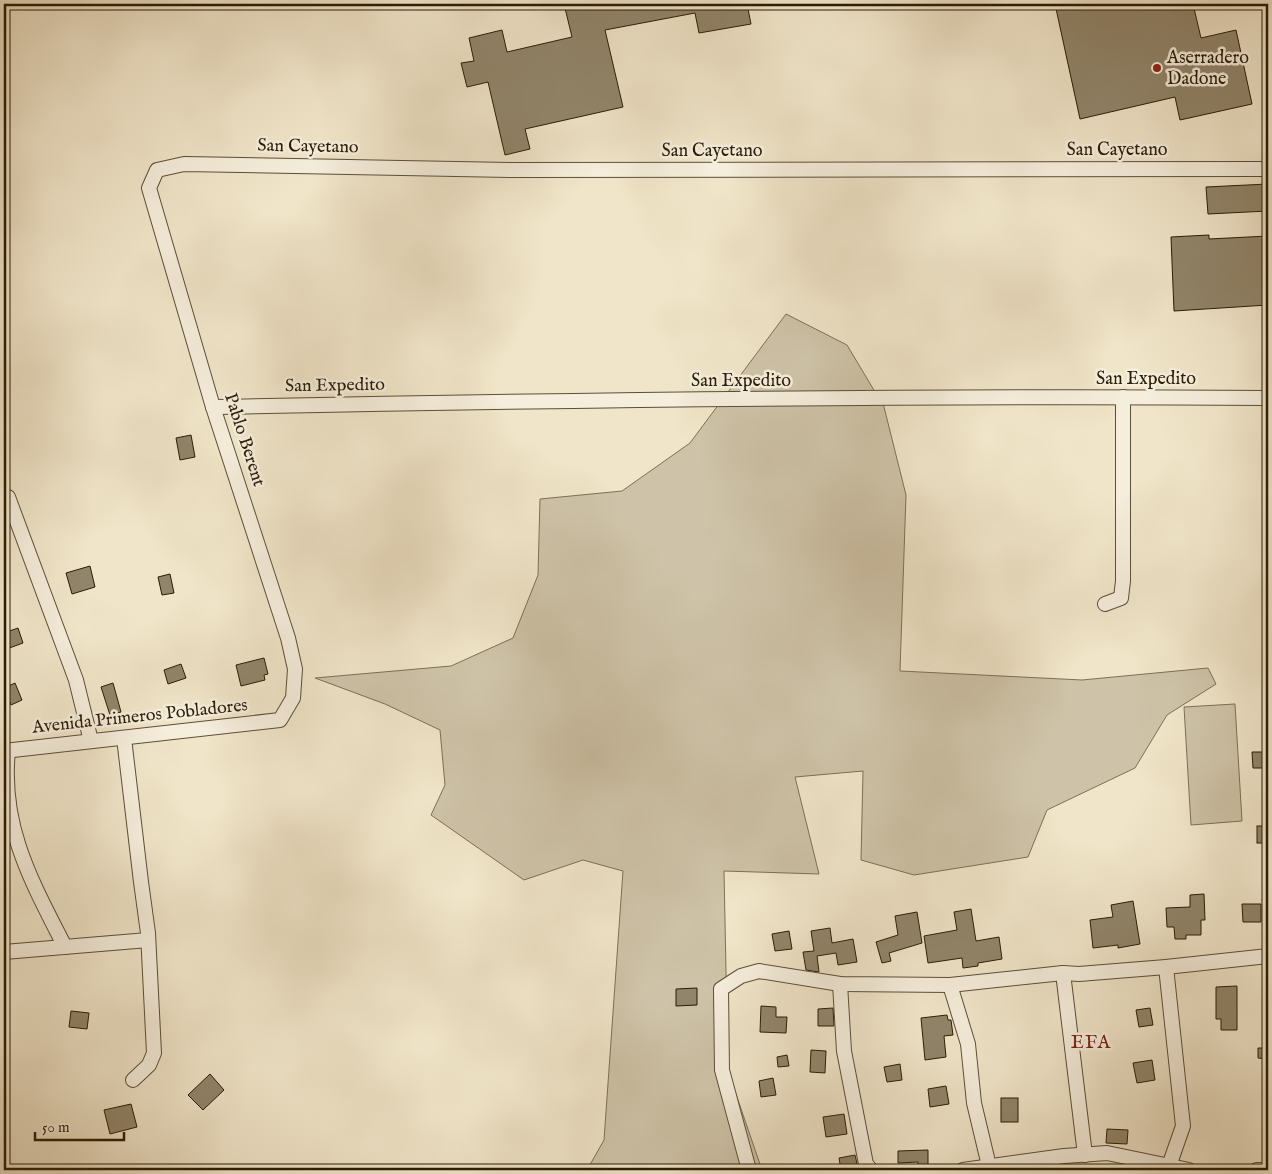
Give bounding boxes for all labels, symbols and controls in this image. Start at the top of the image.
place label: Aserradero Dadone [1166,47,1249,91]
marker: Aserradero Dadone [1151,62,1163,74]
street label: San Cayetano [257,135,359,159]
street label: San Cayetano [1066,139,1168,162]
street label: San Cayetano [661,140,763,163]
street label: San Expedito [1096,368,1196,391]
street label: San Expedito [691,370,791,393]
street label: San Expedito [285,374,385,398]
street label: Pablo Berent [218,390,270,490]
street label: Avenida Primeros Pobladores [30,694,249,740]
district label: EFA [1071,1031,1111,1055]
scale bar [35,1109,124,1141]
text: 50 m [42,1118,70,1137]

